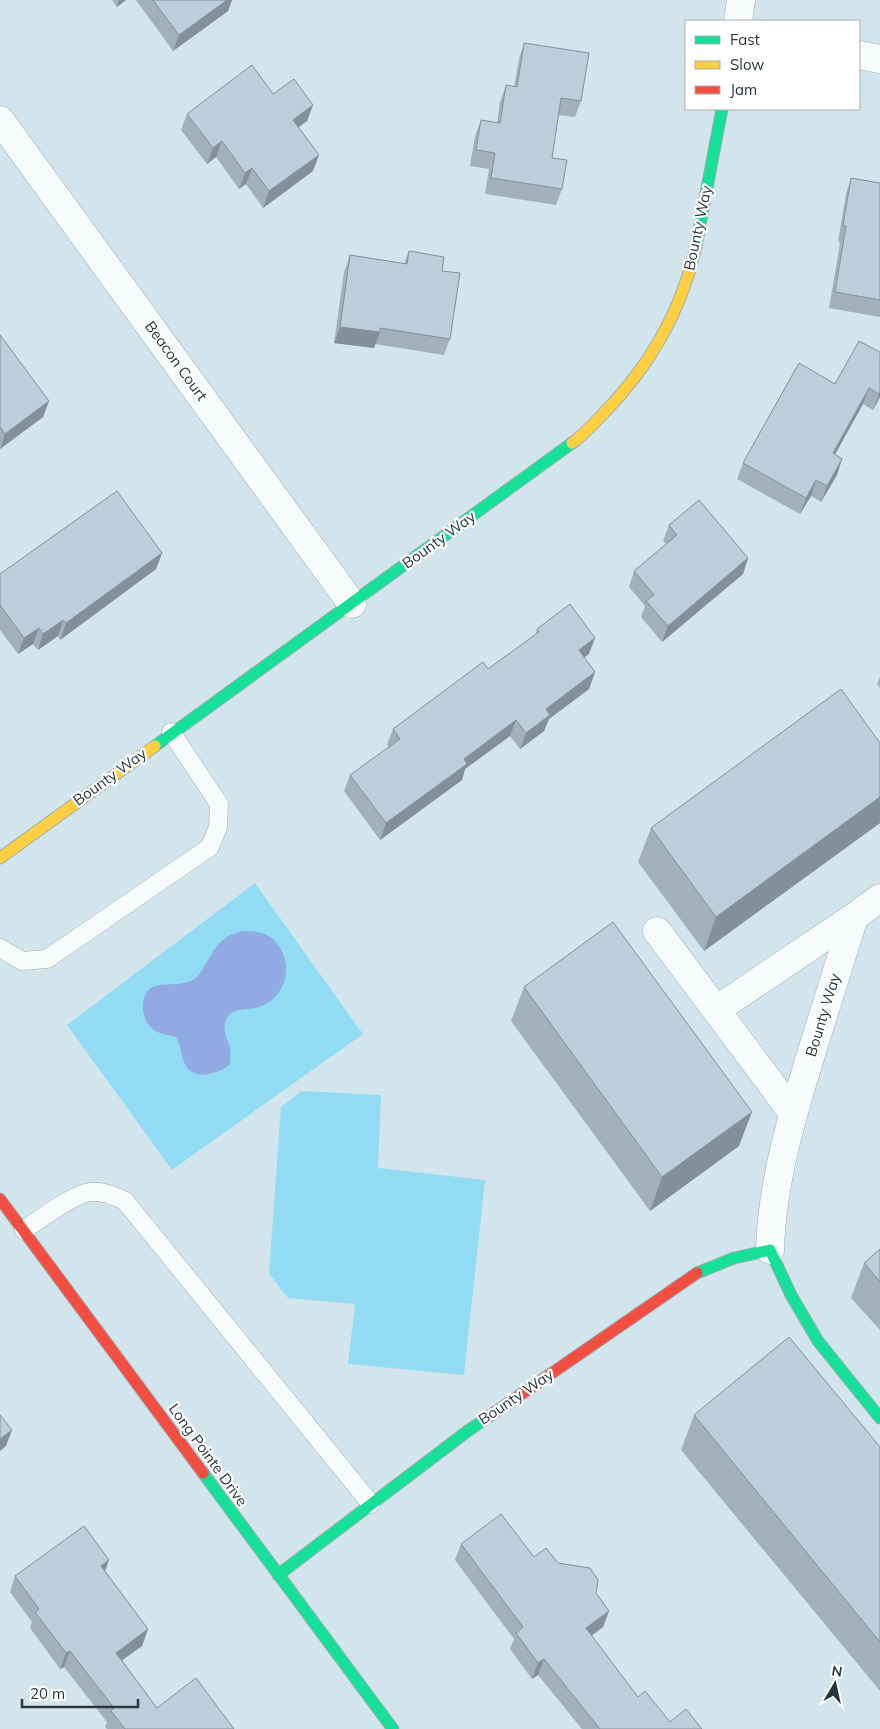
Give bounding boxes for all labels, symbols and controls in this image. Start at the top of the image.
legend [685,20,860,110]
text: Fast [730,30,760,49]
text: Slow [730,55,764,74]
text: Jam [730,80,757,99]
street label: Bounty Way [679,184,716,272]
street label: Beacon Court [141,317,212,404]
street label: Bounty Way [398,507,479,573]
street label: Bounty Way [69,744,150,810]
street label: Bounty Way [801,971,844,1059]
street label: Bounty Way [475,1365,557,1429]
street label: Long Pointe Drive [165,1400,252,1510]
north arrow [810,1659,860,1709]
text: N [830,1661,844,1681]
scale bar [22,1676,139,1708]
text: 20 m [30,1684,65,1703]

